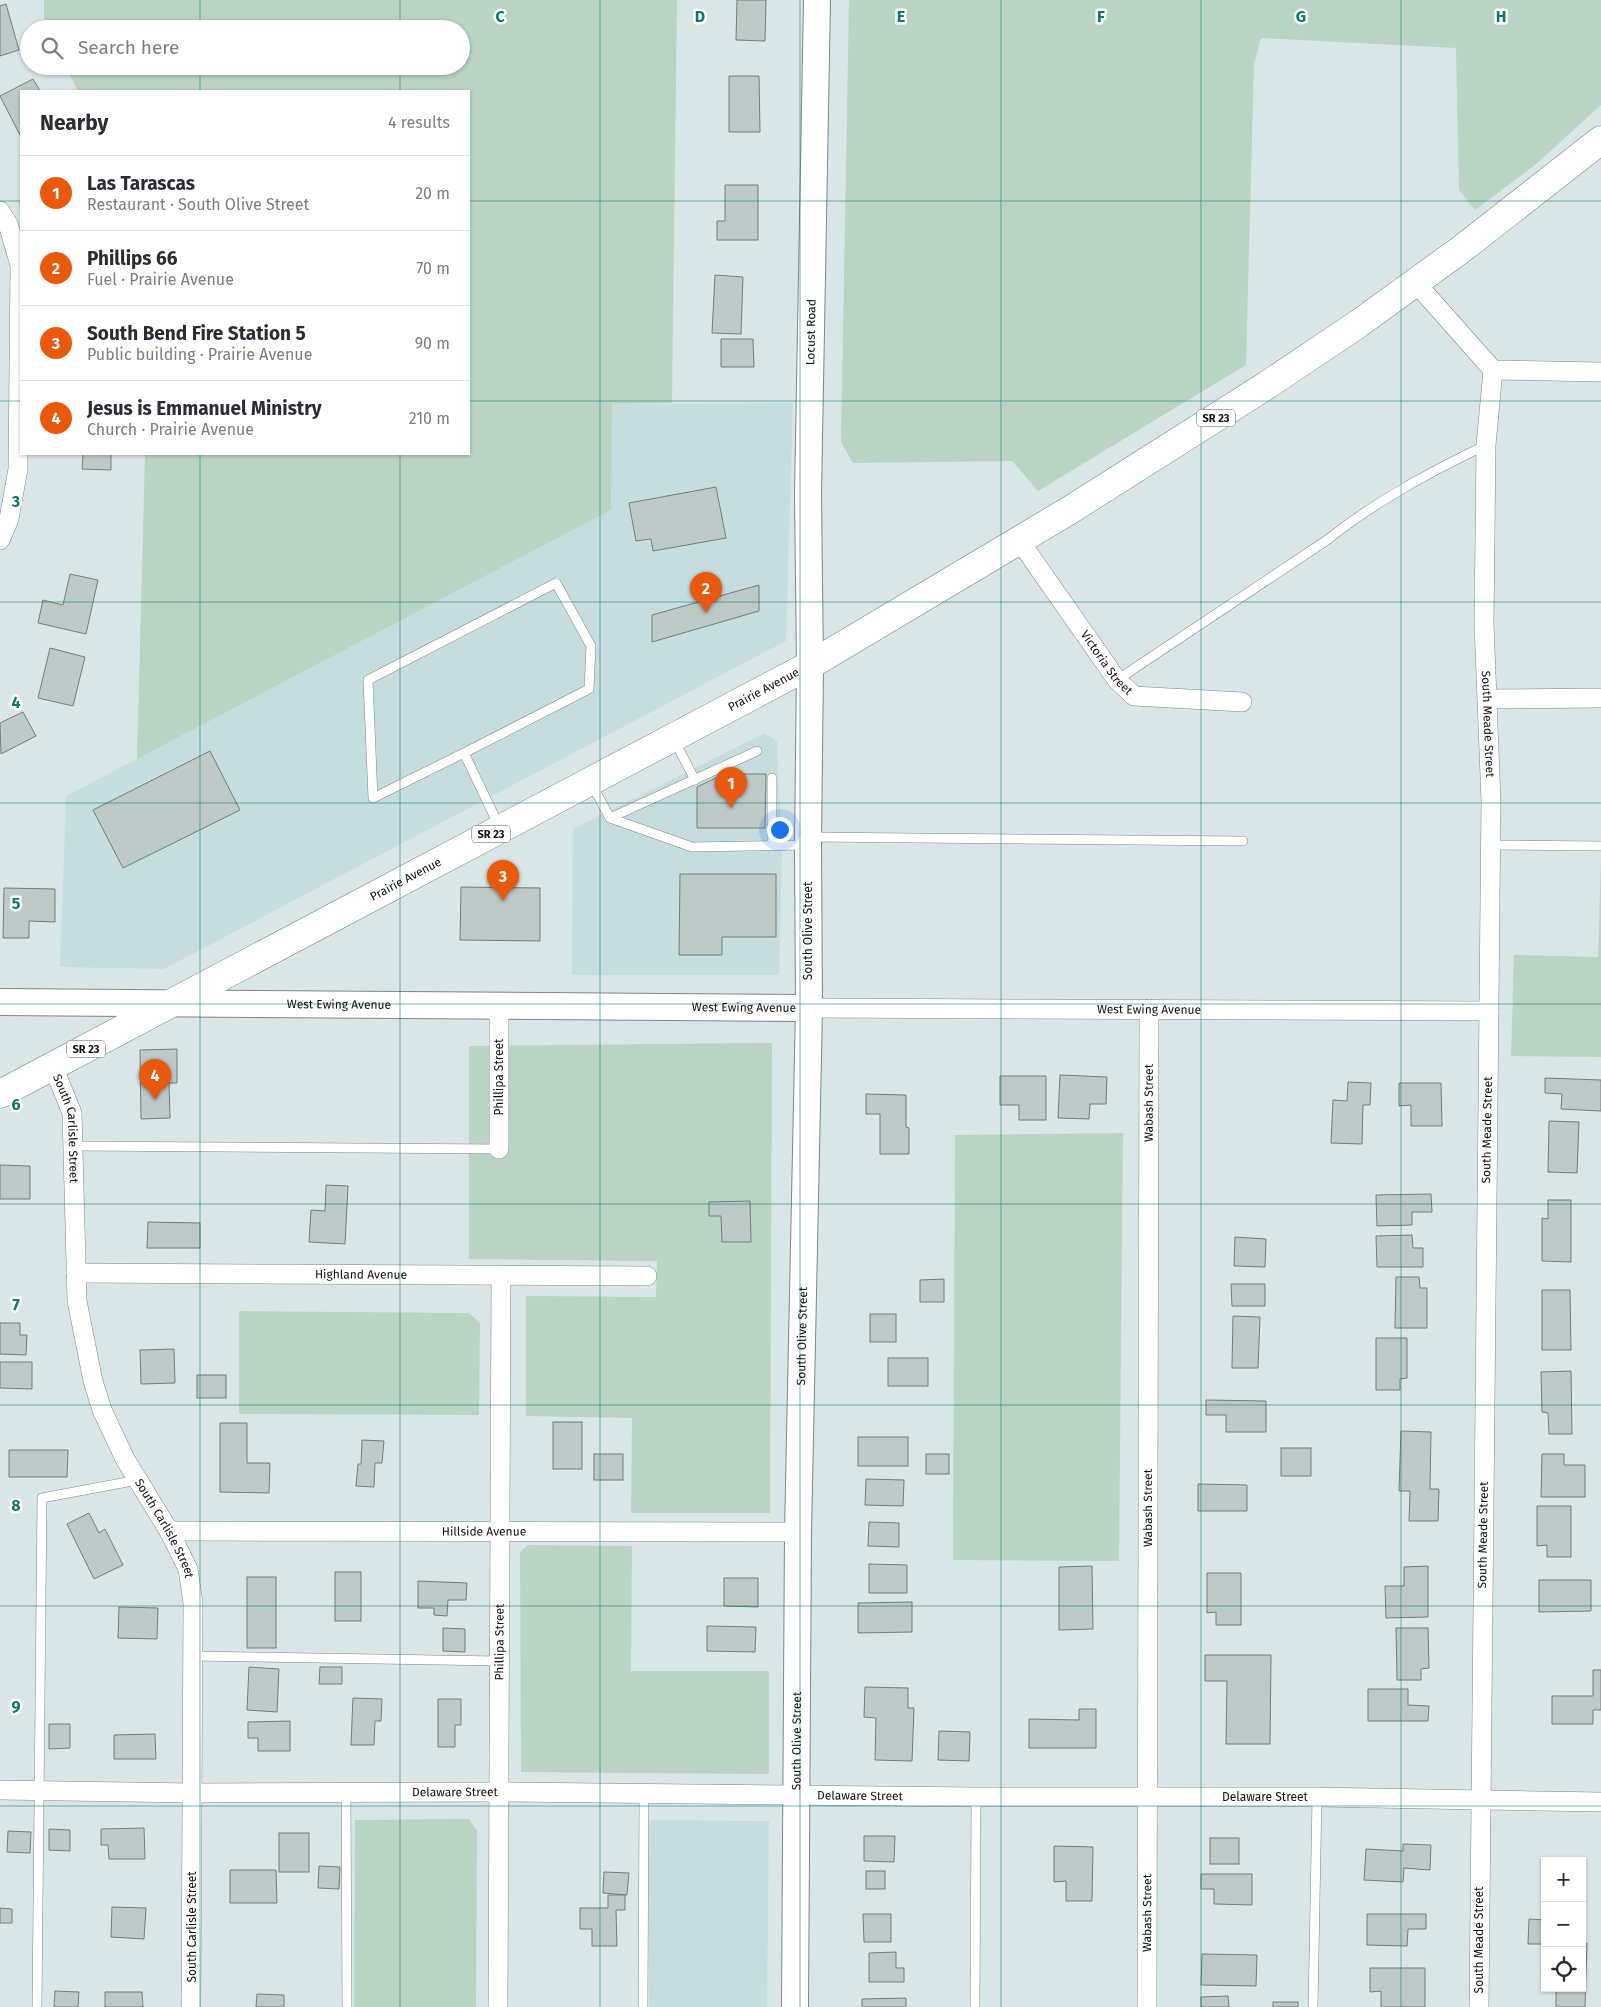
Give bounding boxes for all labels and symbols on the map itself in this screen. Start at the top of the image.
text: C [495,7,505,26]
text: D [695,7,705,26]
text: E [897,7,905,26]
text: F [1097,7,1105,26]
text: G [1296,7,1306,26]
text: H [1496,7,1506,26]
street label: Locust Road [803,299,819,365]
road number: SR 23 [1197,409,1235,426]
text: 3 [11,492,20,511]
pin: 2 [690,572,722,613]
street label: Victoria Street [1078,628,1136,698]
street label: Prairie Avenue [726,665,801,714]
street label: South Meade Street [1479,670,1497,778]
text: 4 [11,693,21,712]
pin: 1 [715,767,747,808]
your location [767,817,793,843]
road number: SR 23 [472,826,510,842]
street label: Prairie Avenue [368,855,444,904]
pin: 3 [487,860,519,901]
street label: South Olive Street [801,881,815,980]
text: 5 [12,894,21,913]
street label: West Ewing Avenue [287,997,391,1012]
street label: West Ewing Avenue [692,1000,796,1015]
street label: West Ewing Avenue [1097,1002,1201,1017]
street label: Phillipa Street [492,1038,506,1115]
road number: SR 23 [67,1040,105,1058]
pin: 4 [139,1059,171,1100]
street label: Wabash Street [1142,1063,1156,1142]
street label: South Carlisle Street [50,1072,81,1184]
street label: South Meade Street [1479,1076,1495,1184]
text: 6 [11,1095,21,1114]
street label: Highland Avenue [315,1267,407,1282]
street label: South Olive Street [794,1286,810,1385]
text: 7 [12,1295,20,1314]
street label: Wabash Street [1141,1468,1155,1547]
street label: South Carlisle Street [132,1476,196,1579]
street label: South Meade Street [1475,1481,1491,1589]
text: 8 [11,1496,21,1515]
street label: Hillside Avenue [442,1524,526,1539]
street label: Phillipa Street [492,1603,507,1681]
street label: South Olive Street [789,1691,804,1790]
text: 9 [12,1697,21,1716]
street label: Delaware Street [412,1785,499,1799]
street label: Delaware Street [817,1788,904,1803]
street label: Delaware Street [1222,1790,1309,1804]
street label: South Carlisle Street [185,1871,199,1983]
street label: Wabash Street [1140,1873,1154,1952]
street label: South Meade Street [1472,1886,1486,1993]

